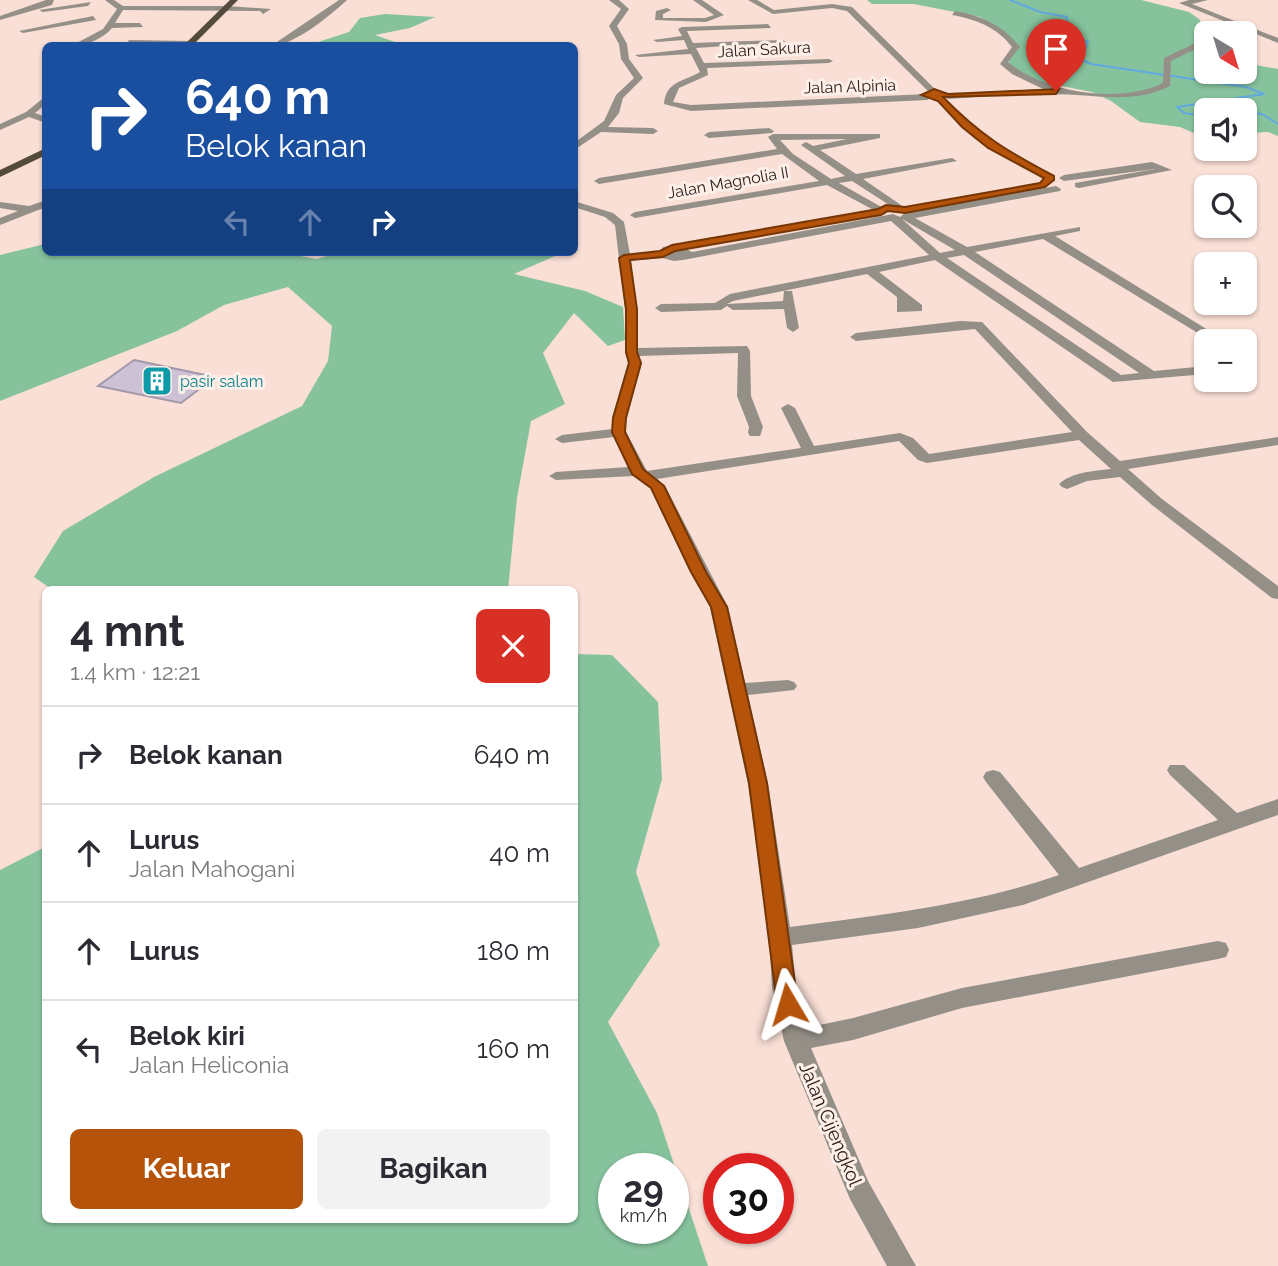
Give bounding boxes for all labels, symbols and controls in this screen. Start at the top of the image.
pin [1026,19,1086,91]
north arrow [1194,21,1256,84]
map controls [1194,21,1257,392]
icon: arrive [1037,30,1075,68]
street label: Jalan Sakura [717,38,811,61]
text: 640 m [185,68,330,125]
icon: right [70,70,161,161]
street label: Jalan Alpinia [804,75,896,98]
button: sound [1194,98,1257,161]
text: Belok kanan [185,127,367,164]
street label: Jalan Magnolia II [666,162,790,203]
button: search [1194,175,1257,238]
icon: left [218,203,256,241]
icon: ahead [291,203,329,241]
icon: right [364,203,402,241]
button: + [1194,252,1257,315]
button: − [1194,329,1257,392]
building icon: pasir salam [140,364,174,398]
place label: pasir salam [180,372,263,391]
text: 4 mnt [70,607,185,656]
button: close [476,609,550,683]
text: 1.4 km · 12:21 [70,658,200,685]
icon: right [70,736,108,774]
text: Belok kanan [129,740,283,770]
text: 640 m [474,740,550,770]
text: Lurus [129,825,199,855]
icon: ahead [70,834,108,872]
text: 40 m [489,838,550,868]
text: Jalan Mahogani [129,855,295,882]
icon: ahead [70,932,108,970]
text: Lurus [129,936,199,966]
text: 180 m [477,936,550,966]
position arrow [751,967,825,1041]
text: Belok kiri [129,1021,245,1051]
icon: left [70,1030,108,1068]
text: 160 m [477,1034,550,1064]
text: Jalan Heliconia [129,1051,289,1078]
street label: Jalan Cijengkol [795,1059,867,1190]
button: Keluar [70,1129,303,1209]
button: Bagikan [317,1129,550,1209]
speed limit sign: 30 [703,1153,794,1244]
text: 29 [623,1169,664,1210]
text: km/h [620,1205,667,1226]

